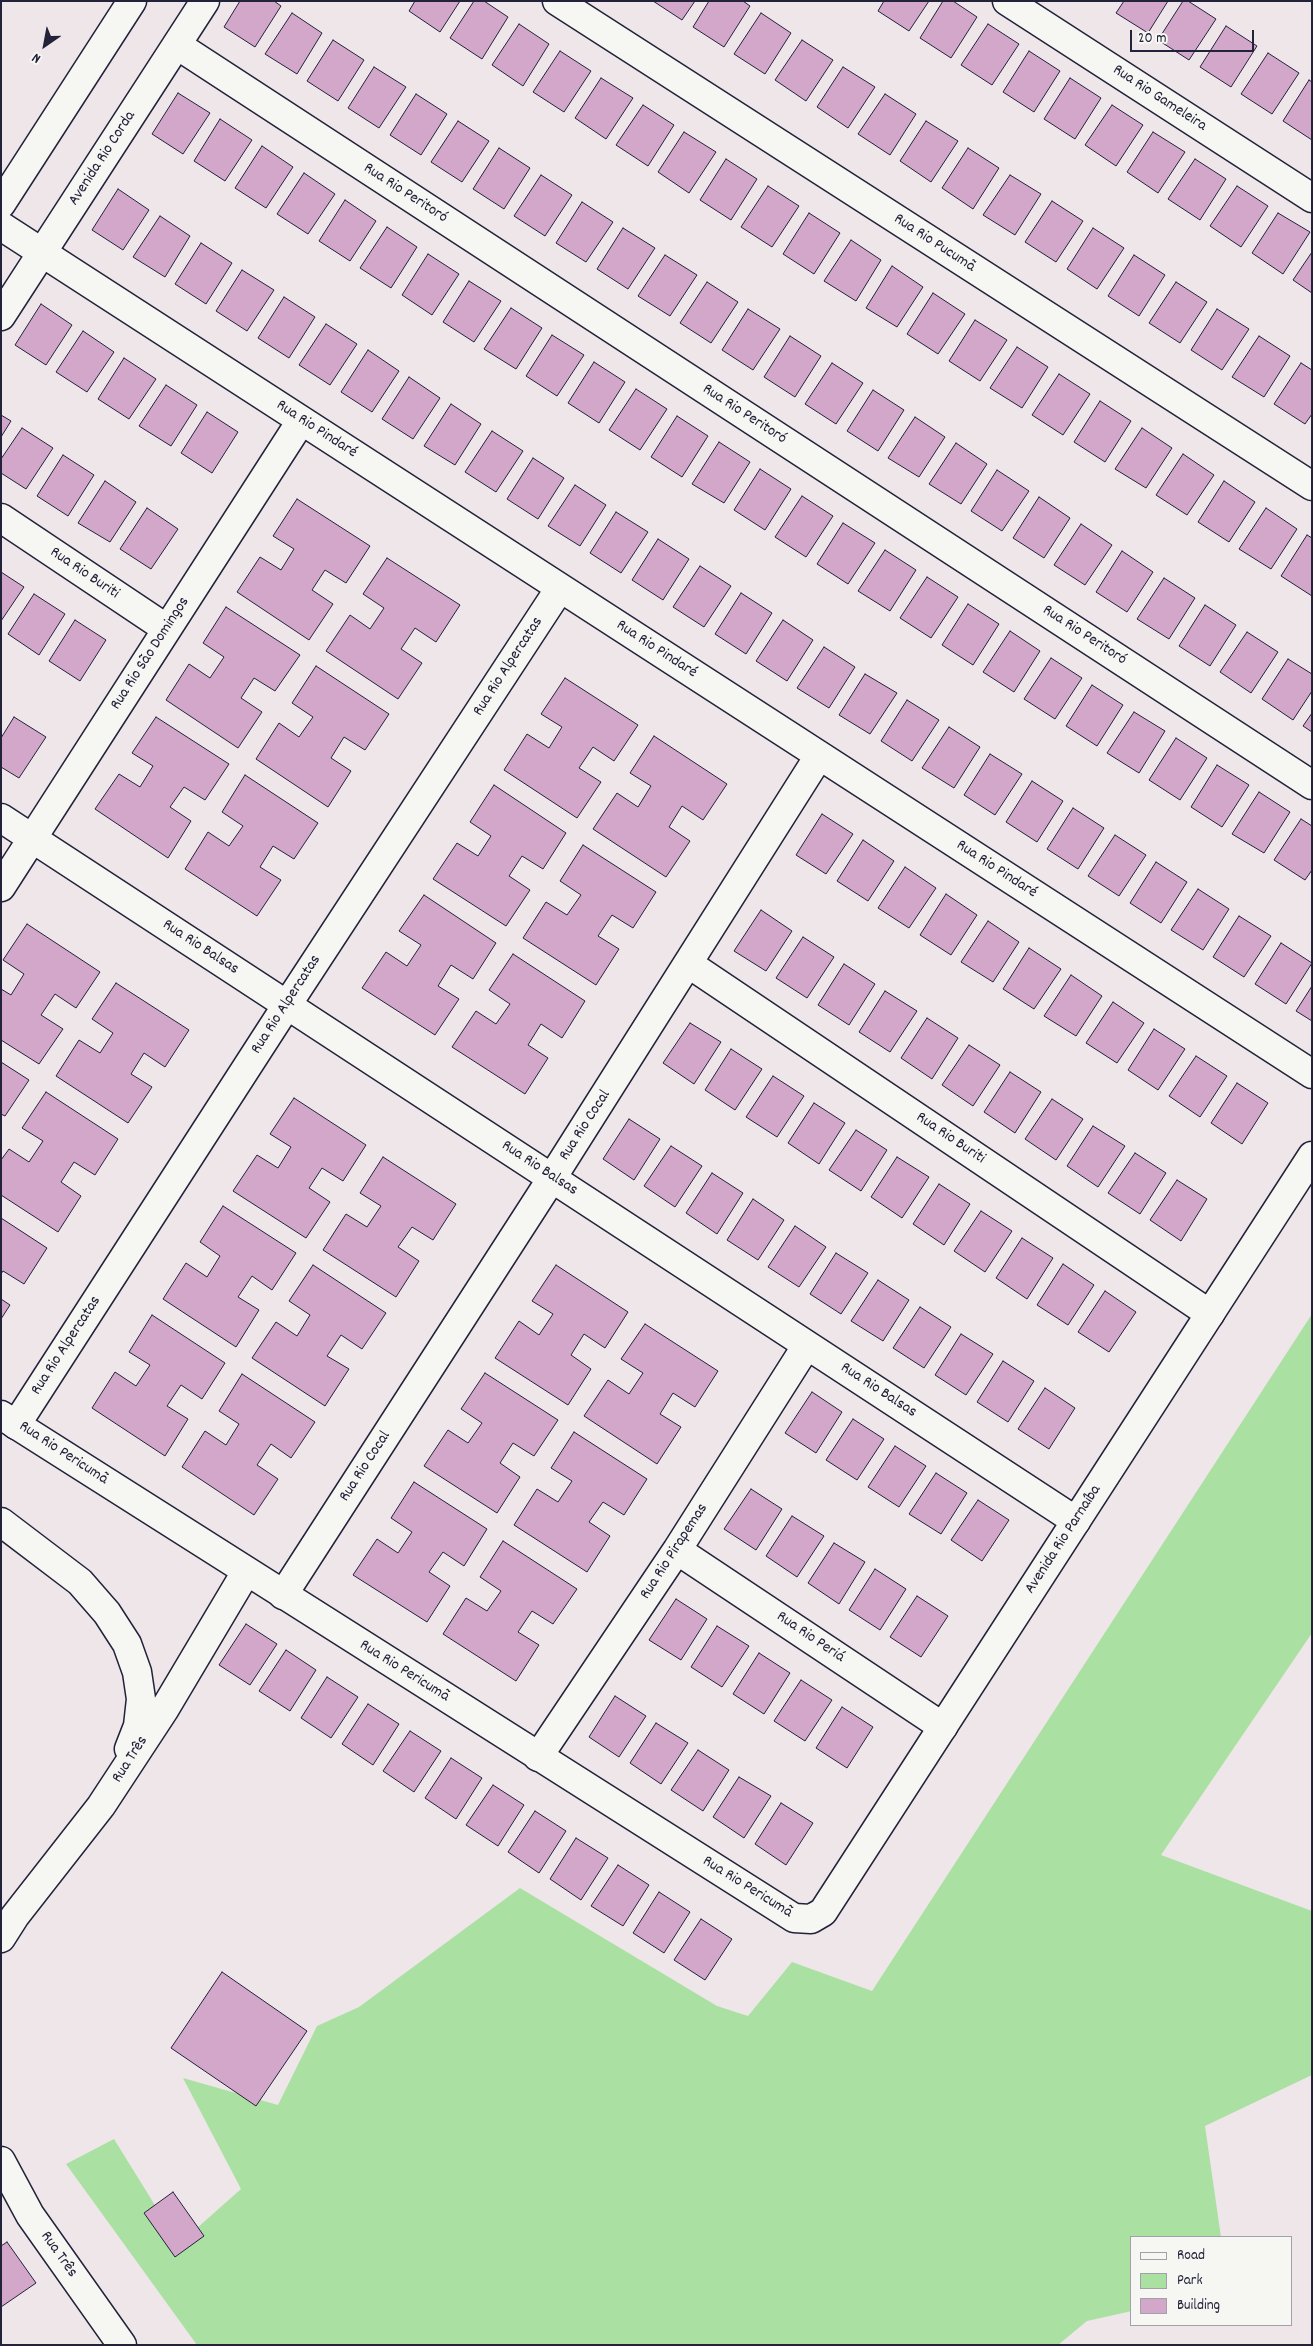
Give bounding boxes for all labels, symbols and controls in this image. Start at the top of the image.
north arrow [20,20,70,70]
scale bar [1133,20,1257,52]
text: 20 m [1138,28,1166,50]
text: N [28,47,45,68]
street label: Rua Rio Gameleira [1108,61,1210,137]
street label: Avenida Rio Corda [65,108,141,210]
street label: Rua Rio Peritoró [359,160,451,228]
street label: Rua Rio Pucumã [889,210,979,278]
street label: Rua Rio Peritoró [698,381,790,449]
street label: Rua Rio Pindaré [272,397,360,463]
street label: Rua Rio Buriti [46,544,122,604]
street label: Rua Rio São Domingos [107,594,195,714]
street label: Rua Rio Peritoró [1038,602,1130,670]
street label: Rua Rio Alpercatas [470,614,548,720]
street label: Rua Rio Pindaré [612,617,700,683]
street label: Rua Rio Pindaré [952,837,1040,903]
street label: Rua Rio Balsas [158,916,242,980]
street label: Rua Rio Alpercatas [248,952,326,1058]
street label: Rua Rio Cocal [556,1087,616,1165]
street label: Rua Rio Buriti [912,1109,988,1169]
street label: Rua Rio Balsas [497,1137,581,1201]
street label: Rua Rio Alpercatas [28,1293,106,1399]
street label: Rua Rio Balsas [836,1359,920,1423]
street label: Rua Rio Pericumã [15,1418,111,1490]
street label: Rua Rio Cocal [336,1428,396,1506]
street label: Avenida Rio Parnaíba [1022,1482,1106,1598]
street label: Rua Rio Pirapemas [637,1500,713,1604]
street label: Rua Rio Periá [772,1608,848,1668]
street label: Rua Rio Pericumã [355,1637,453,1707]
street label: Rua Três [109,1733,153,1787]
street label: Rua Rio Pericumã [698,1853,796,1923]
street label: Rua Três [35,2228,81,2282]
legend [1130,2236,1293,2326]
text: Road [1177,2245,1205,2267]
text: Park [1177,2270,1203,2292]
text: Building [1177,2295,1220,2317]

